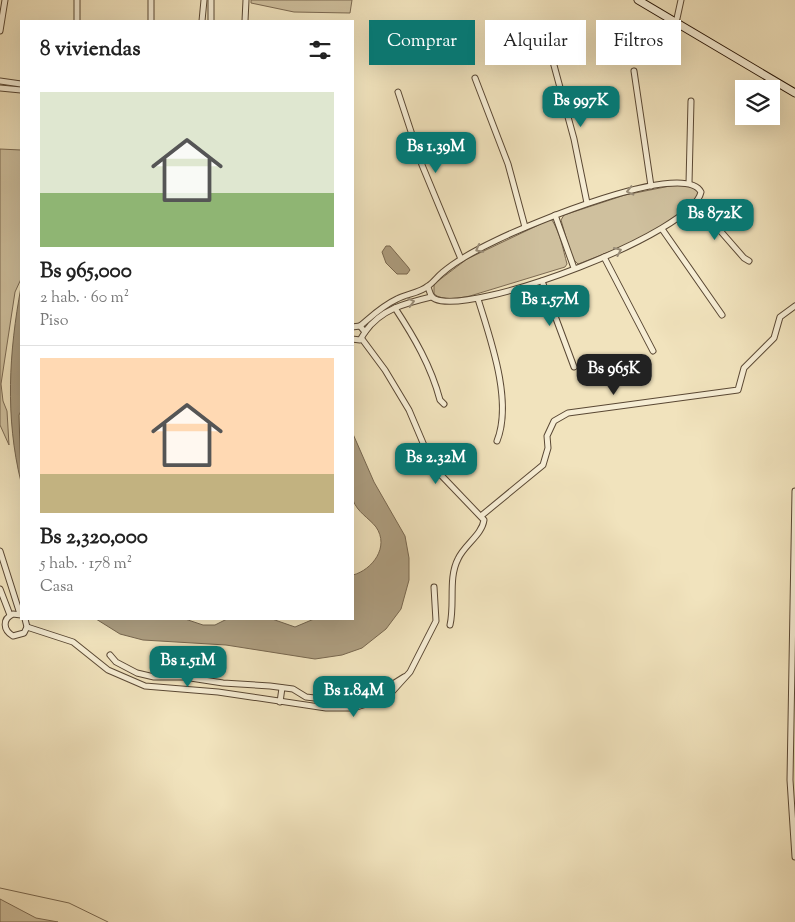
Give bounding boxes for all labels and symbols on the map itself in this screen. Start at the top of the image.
pin: Bs 997K [535,86,627,128]
pin: Bs 1.39M [384,132,488,174]
one-way arrow [626,185,635,196]
pin: Bs 872K [669,198,761,241]
one-way arrow [475,243,484,253]
one-way arrow [613,246,622,257]
pin: Bs 1.57M [498,284,602,327]
one-way arrow [407,297,415,308]
pin: Bs 965K [568,354,660,396]
pin: Bs 2.32M [384,442,488,485]
pin: Bs 1.51M [136,646,240,688]
pin: Bs 1.84M [302,676,406,718]

